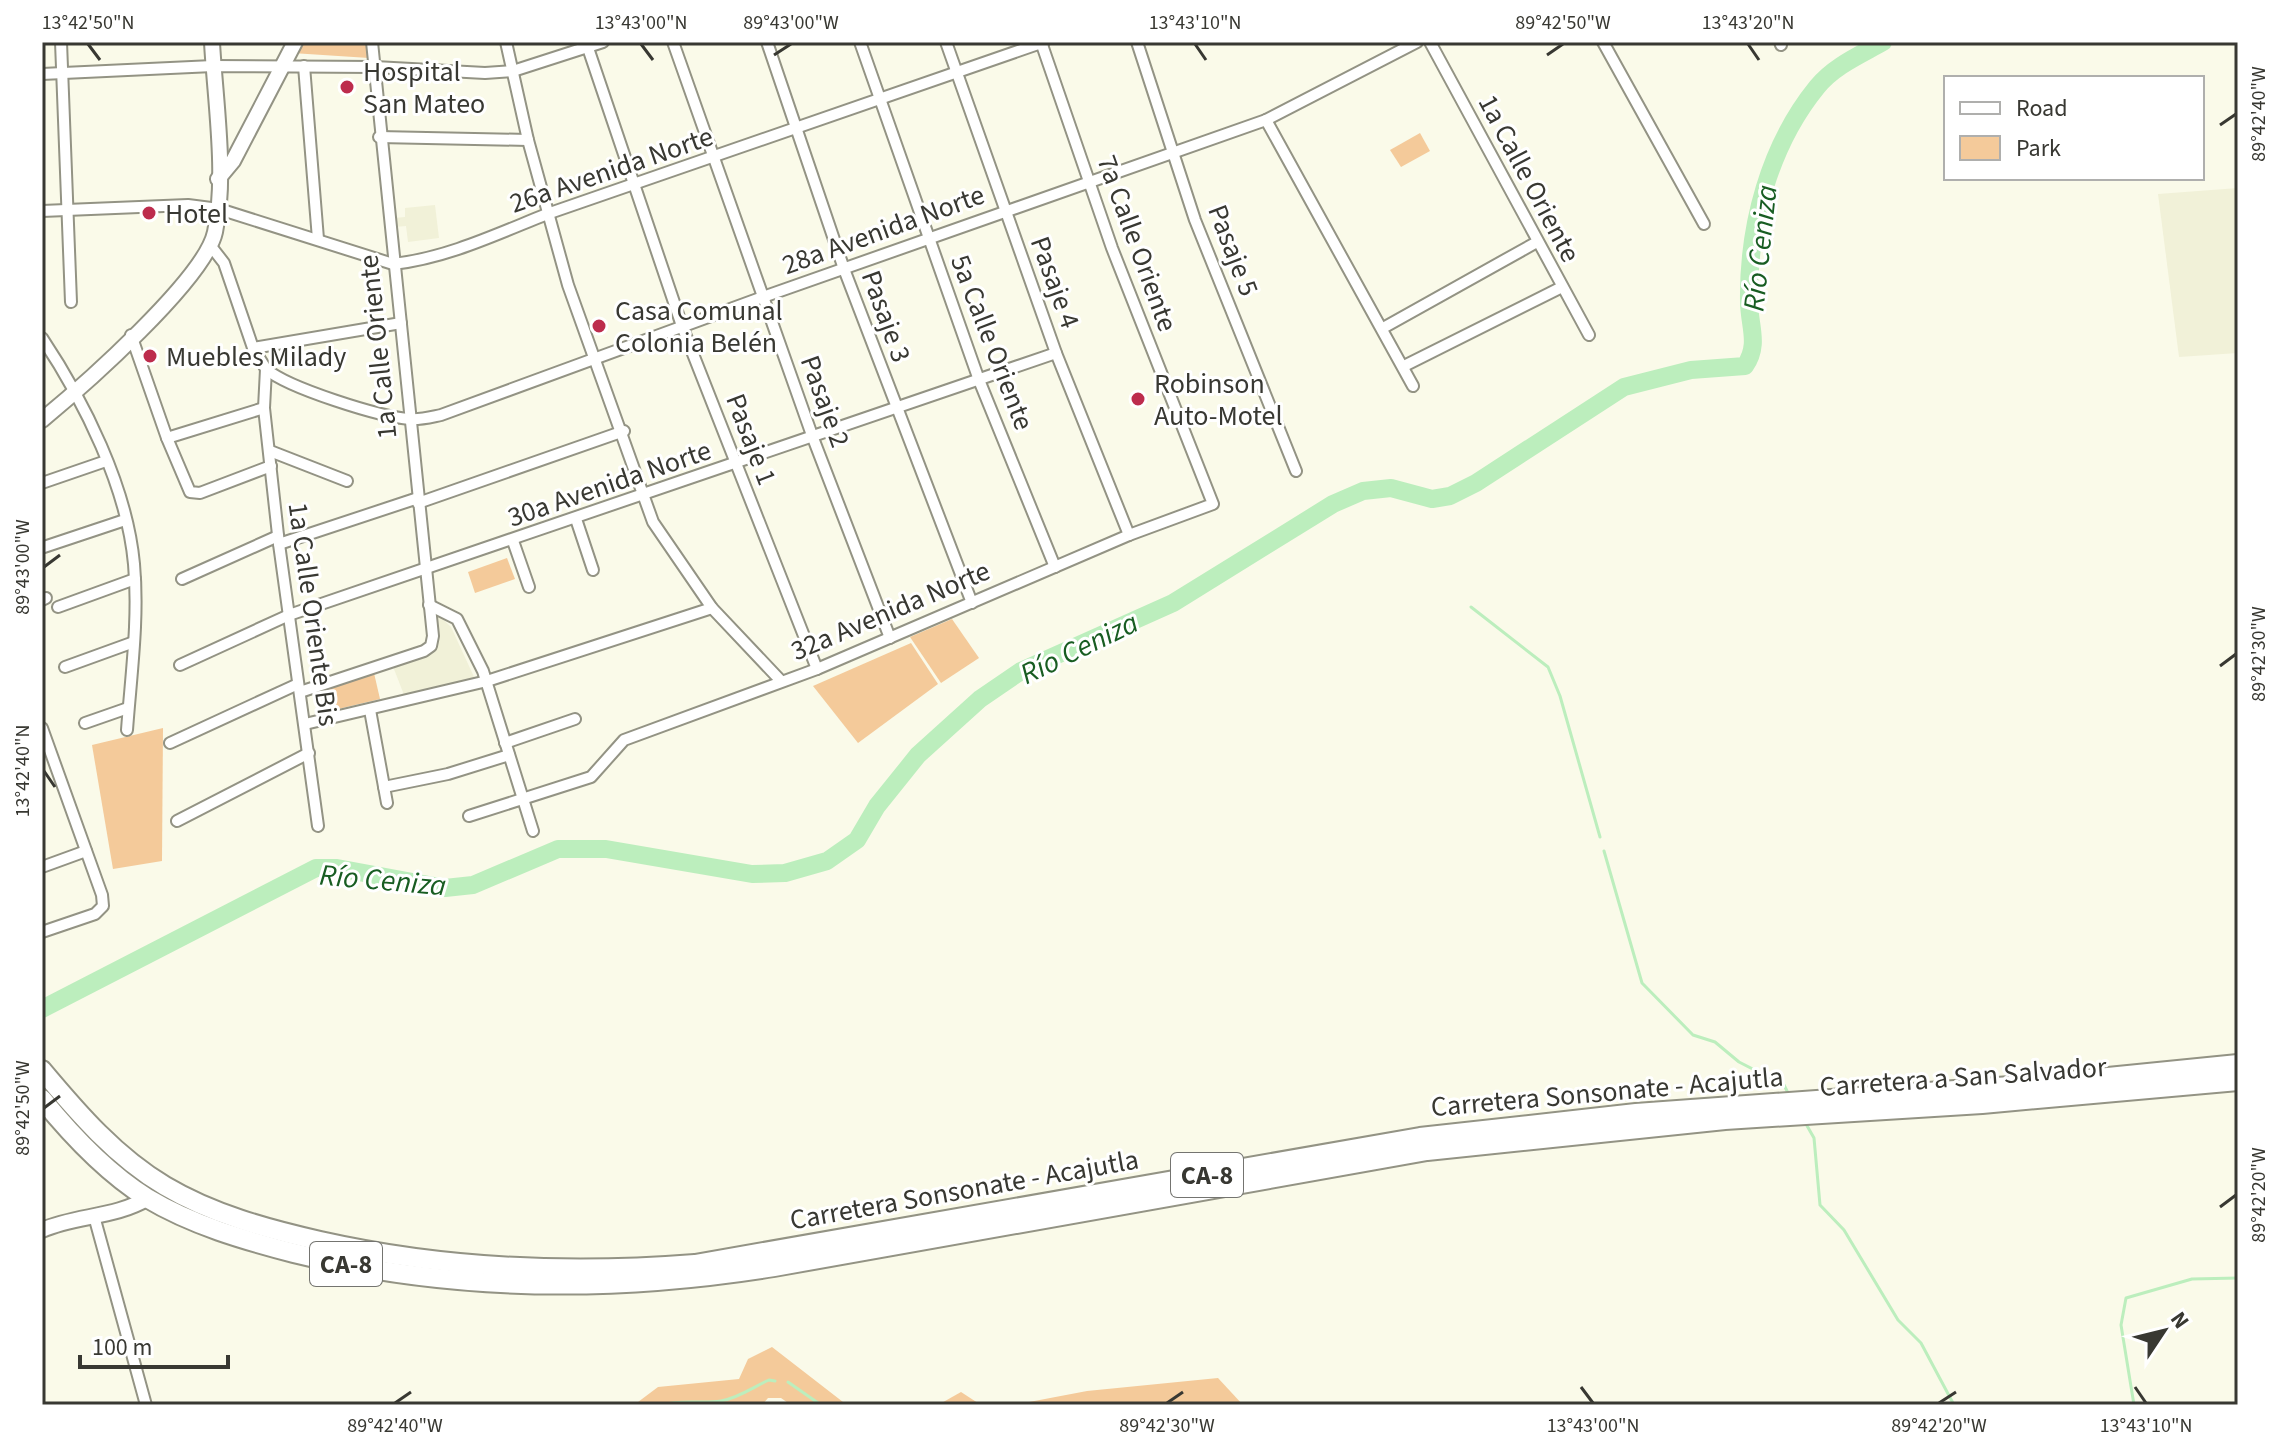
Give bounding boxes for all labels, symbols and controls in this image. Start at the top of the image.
text: 13°42'50"N [42,9,134,37]
text: 13°43'00"N [595,9,687,37]
text: 89°43'00"W [743,9,839,37]
text: 13°43'10"N [1149,9,1241,37]
text: 89°42'50"W [1515,9,1611,37]
text: 13°43'20"N [1702,9,1794,37]
place label: Hospital San Mateo [363,52,485,124]
text: 89°42'40"W [2245,66,2273,162]
legend [1944,76,2204,180]
marker: Hospital San Mateo [338,78,356,96]
street label: 1a Calle Oriente [1468,87,1590,269]
text: Road [2016,91,2068,126]
street label: 26a Avenida Norte [504,116,718,224]
text: Park [2016,131,2061,166]
street label: 7a Calle Oriente [1087,150,1187,337]
street label: 28a Avenida Norte [776,175,990,285]
water label: Río Ceniza [1732,183,1789,313]
place label: Hotel [165,194,228,234]
street label: Pasaje 5 [1197,199,1269,302]
marker: Hotel [140,204,158,222]
street label: Pasaje 4 [1020,231,1090,334]
street label: 5a Calle Oriente [940,249,1044,436]
street label: 1a Calle Oriente [348,253,408,441]
street label: Pasaje 3 [851,265,921,368]
place label: Casa Comunal Colonia Belén [615,291,783,363]
marker: Casa Comunal Colonia Belén [590,317,608,335]
place label: Muebles Milady [166,337,346,377]
marker: Muebles Milady [141,347,159,365]
street label: Pasaje 2 [790,350,860,453]
place label: Robinson Auto-Motel [1154,364,1283,436]
street label: Pasaje 1 [715,388,787,491]
marker: Robinson Auto-Motel [1129,390,1147,408]
street label: 30a Avenida Norte [502,430,716,538]
street label: 1a Calle Oriente Bis [278,500,349,729]
text: 89°43'00"W [9,519,37,615]
street label: 32a Avenida Norte [785,551,996,671]
water label: Río Ceniza [1013,601,1146,696]
text: 89°42'30"W [2245,606,2273,702]
text: 13°42'40"N [9,725,37,817]
water label: Río Ceniza [318,854,448,907]
street label: Carretera a San Salvador [1818,1047,2108,1107]
street label: Carretera Sonsonate - Acajutla [1429,1057,1785,1127]
text: 89°42'50"W [9,1060,37,1156]
street label: Carretera Sonsonate - Acajutla [787,1140,1142,1240]
text: 89°42'20"W [2245,1147,2273,1243]
road number: CA-8 [1171,1153,1243,1197]
road number: CA-8 [310,1242,382,1286]
north arrow [2124,1291,2204,1371]
text: N [2162,1305,2197,1335]
scale bar [80,1319,228,1369]
text: 100 m [92,1330,152,1365]
text: 89°42'40"W [347,1412,443,1440]
text: 89°42'30"W [1119,1412,1215,1440]
text: 13°43'00"N [1547,1412,1639,1440]
text: 89°42'20"W [1891,1412,1987,1440]
text: 13°43'10"N [2100,1412,2192,1440]

